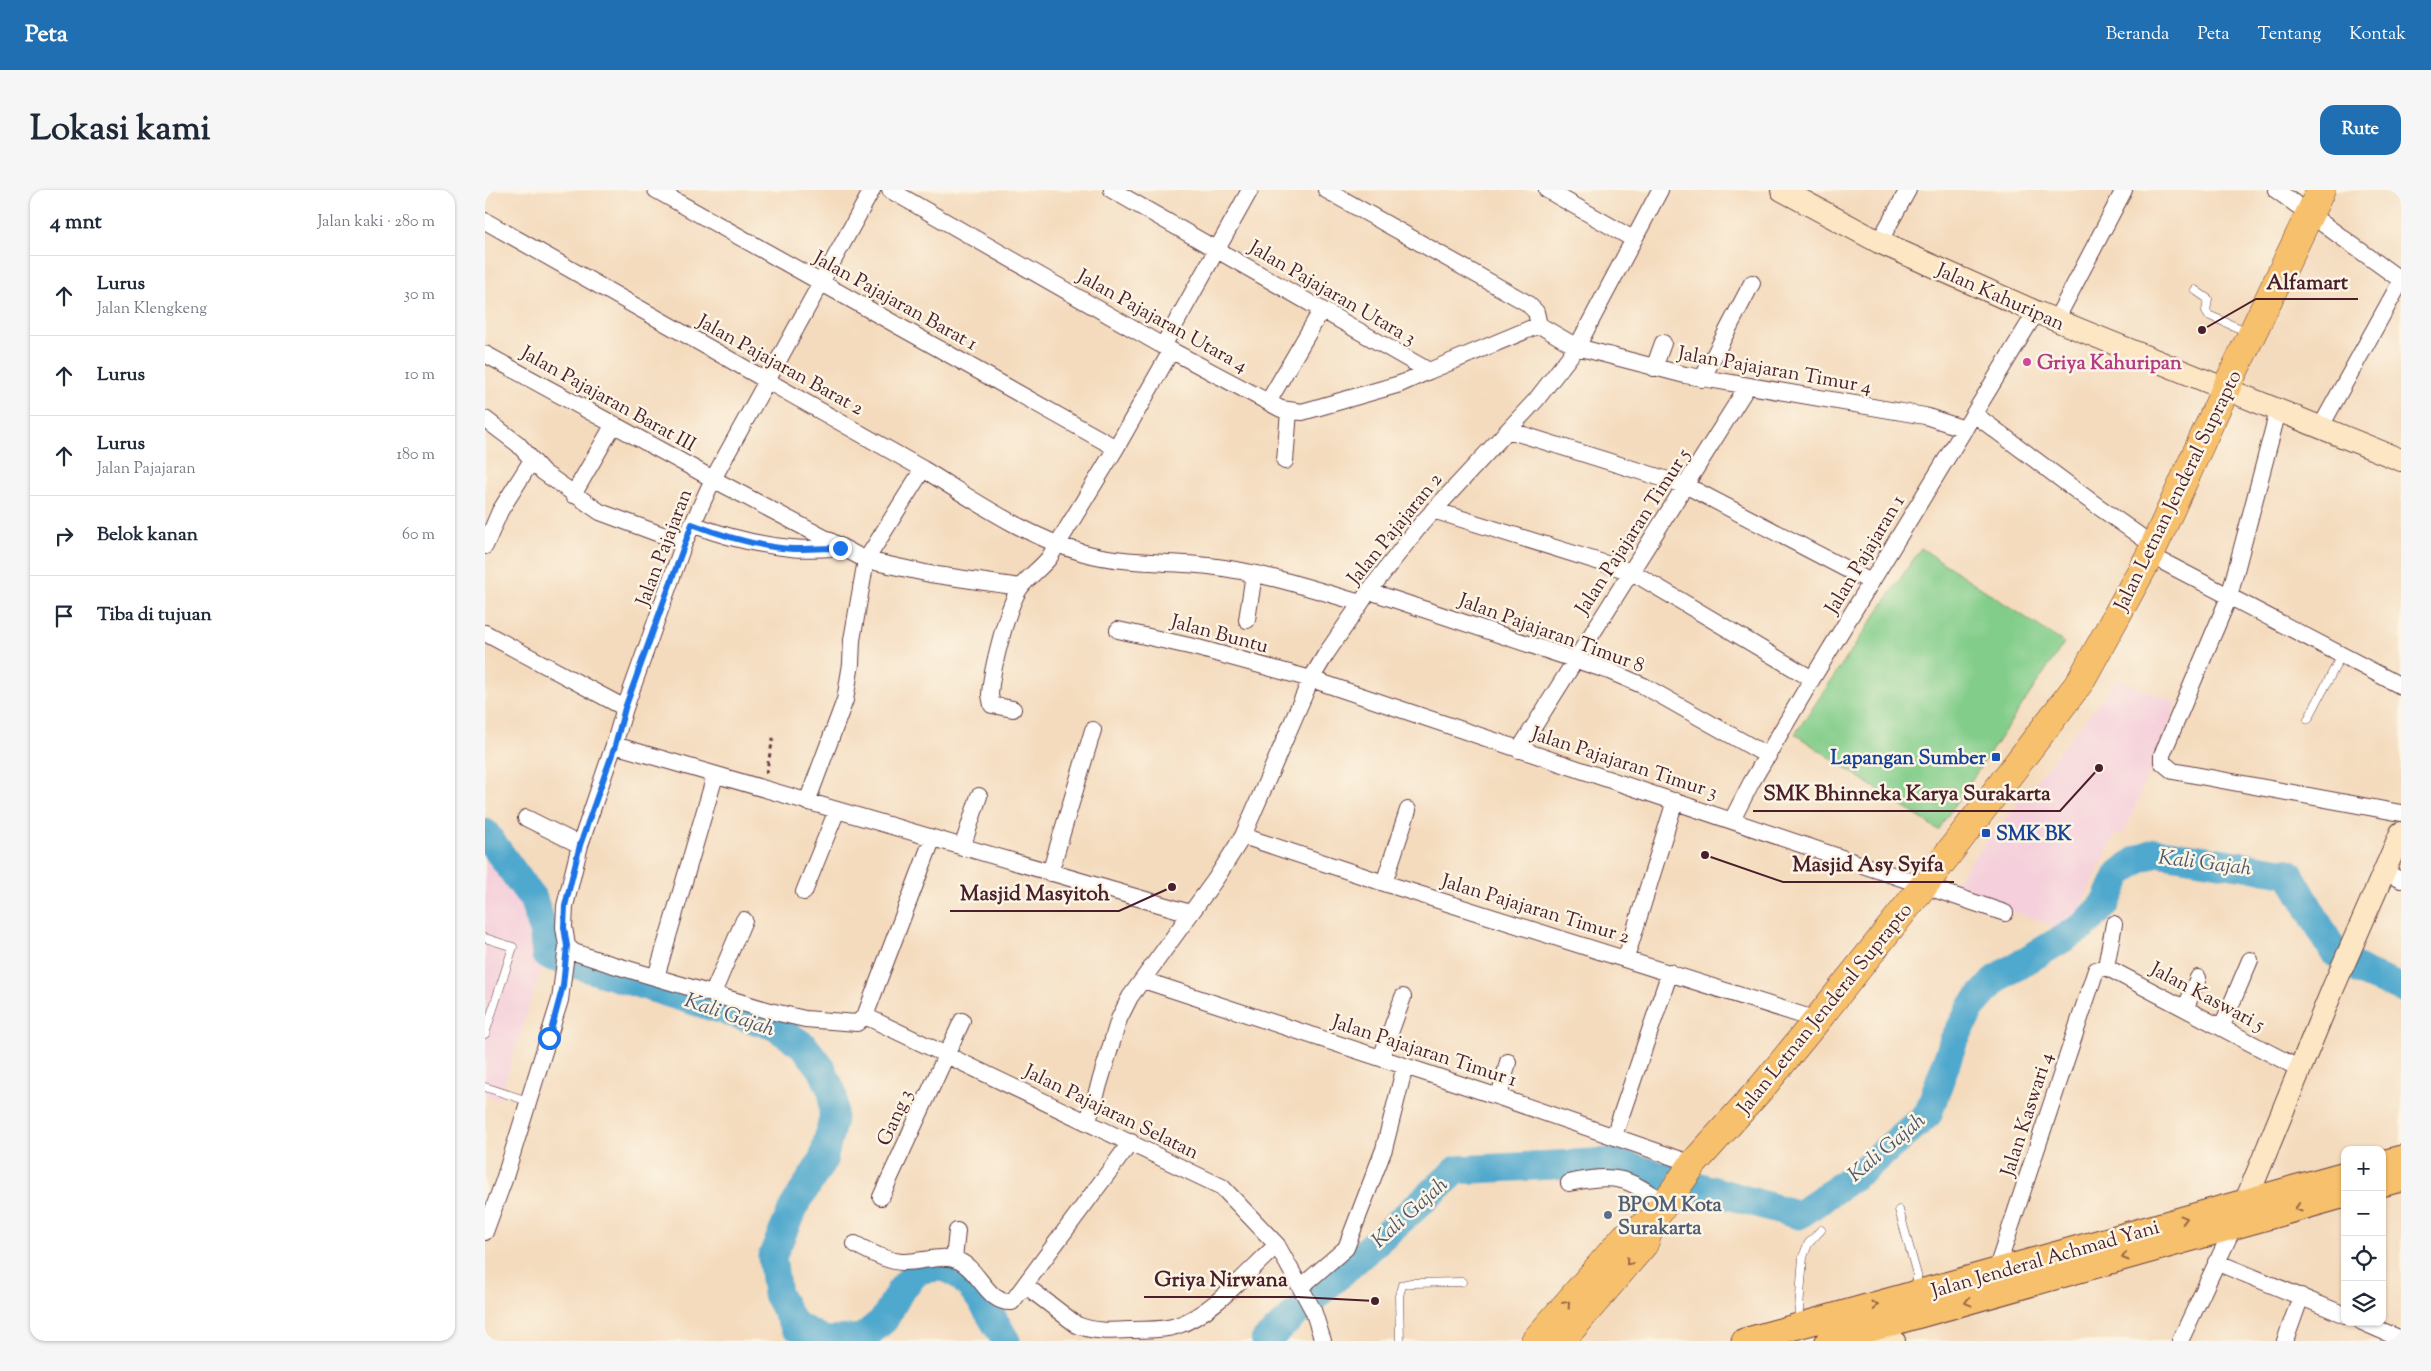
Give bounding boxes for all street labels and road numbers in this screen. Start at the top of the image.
street label: Jalan Pajajaran Utara 3 [1242,234,1421,354]
street label: Jalan Pajajaran Barat 1 [807,244,982,359]
street label: Jalan Kahuripan [1930,257,2069,340]
street label: Jalan Pajajaran Utara 4 [1070,263,1252,381]
street label: Jalan Pajajaran Barat 2 [690,308,868,424]
street label: Jalan Pajajaran Barat III [514,339,701,461]
street label: Jalan Pajajaran Timur 4 [1674,340,1874,403]
street label: Jalan Letnan Jenderal Suprapto [2108,366,2250,617]
street label: Jalan Pajajaran Timur 5 [1569,443,1699,622]
street label: Jalan Pajajaran 2 [1341,467,1450,593]
street label: Jalan Pajajaran [629,485,701,612]
street label: Jalan Pajajaran 1 [1819,490,1913,621]
street label: Jalan Pajajaran Timur 8 [1453,587,1648,682]
street label: Jalan Buntu [1166,608,1272,662]
street label: Jalan Pajajaran Timur 3 [1526,720,1721,808]
street label: Jalan Pajajaran Timur 2 [1437,868,1633,953]
street label: Jalan Letnan Jenderal Suprapto [1731,898,1921,1122]
street label: Jalan Kaswari 5 [2144,955,2269,1041]
street label: Jalan Pajajaran Timur 1 [1327,1008,1521,1096]
street label: Jalan Kaswari 4 [1994,1049,2062,1181]
street label: Jalan Pajajaran Selatan [1018,1058,1203,1168]
street label: Gang 3 [871,1085,922,1151]
street label: Jalan Jenderal Achmad Yani [1927,1214,2164,1307]

